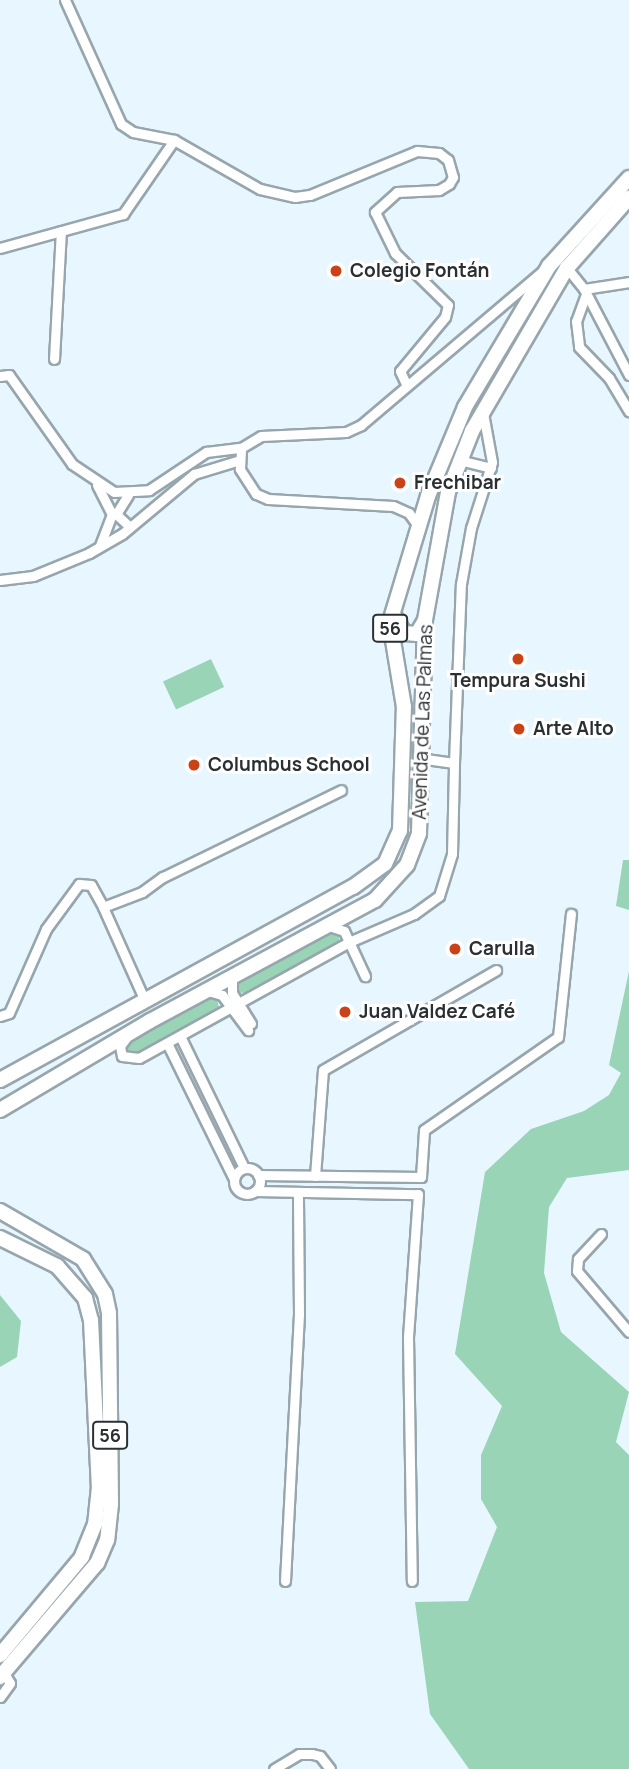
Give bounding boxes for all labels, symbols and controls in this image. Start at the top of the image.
place label: Colegio Fontán [350,260,489,282]
marker: Colegio Fontán [328,263,344,279]
place label: Frechibar [414,472,501,494]
marker: Frechibar [392,475,408,491]
road number: 56 [371,614,409,642]
street label: Avenida de Las Palmas [408,624,438,820]
marker: Tempura Sushi [510,651,526,667]
place label: Tempura Sushi [450,670,586,692]
place label: Arte Alto [533,718,614,740]
marker: Arte Alto [511,721,527,737]
place label: Columbus School [208,754,370,776]
marker: Columbus School [186,757,202,773]
place label: Carulla [469,938,535,960]
marker: Carulla [447,941,463,957]
place label: Juan Valdez Café [359,1001,515,1023]
marker: Juan Valdez Café [337,1004,353,1020]
road number: 56 [91,1420,129,1450]

